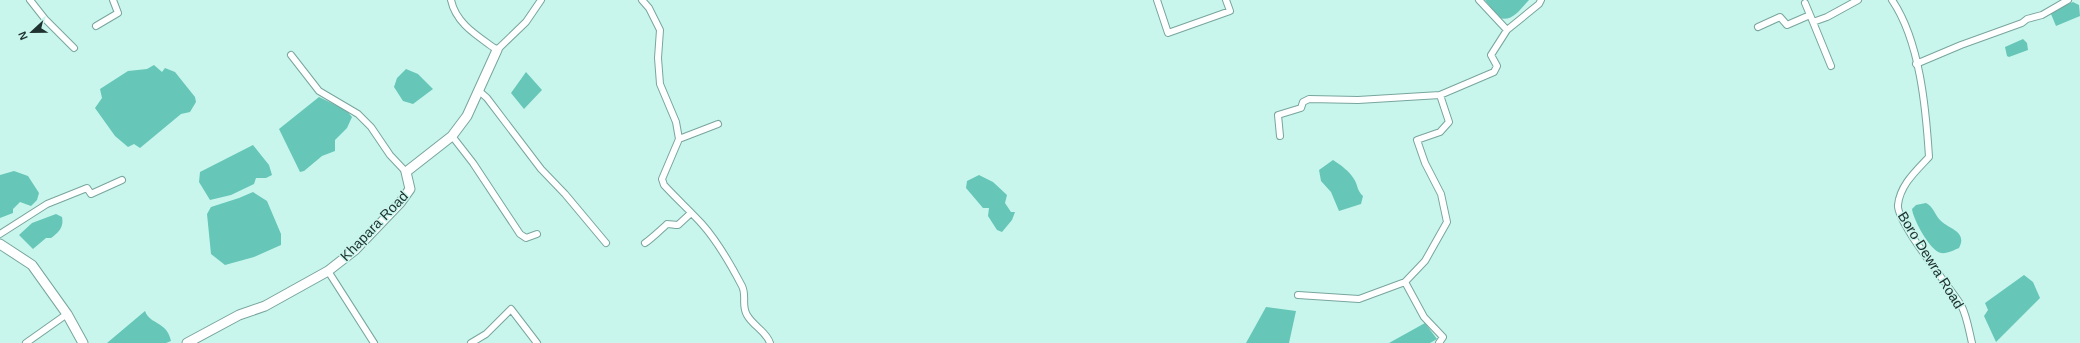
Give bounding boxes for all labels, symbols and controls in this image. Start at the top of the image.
north arrow [12,12,52,52]
text: N [16,30,30,42]
street label: Khapara Road [337,188,411,264]
street label: Boro Dewra Road [1895,209,1967,311]

